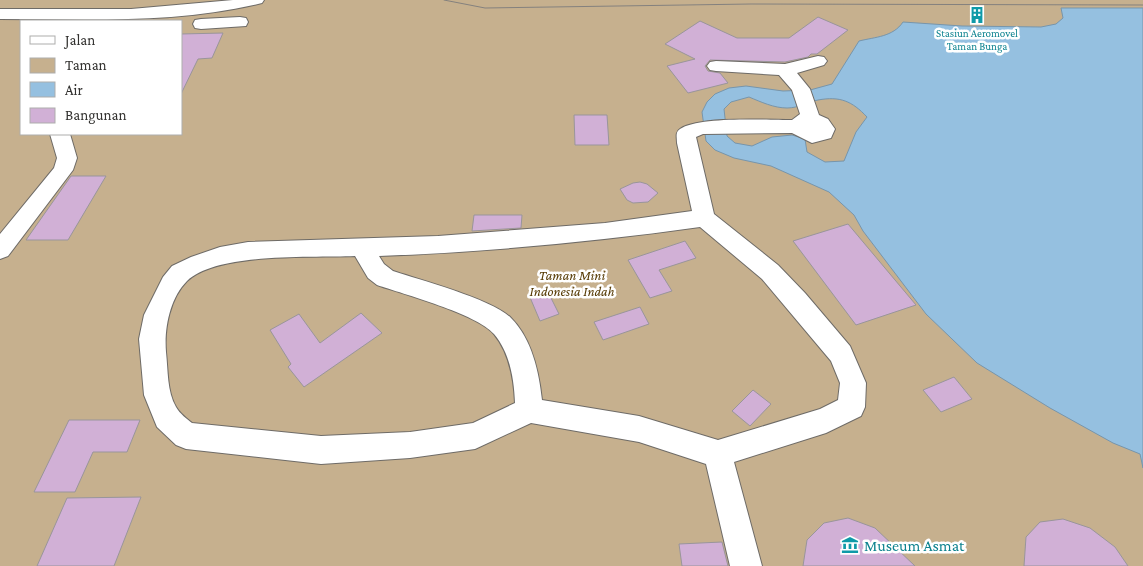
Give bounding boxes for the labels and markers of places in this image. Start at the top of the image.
building icon: Stasiun Aeromovel Taman Bunga [967,5,987,25]
place label: Stasiun Aeromovel Taman Bunga [936,27,1018,53]
museum icon: Museum Asmat [840,535,860,555]
place label: Museum Asmat [864,537,965,554]

